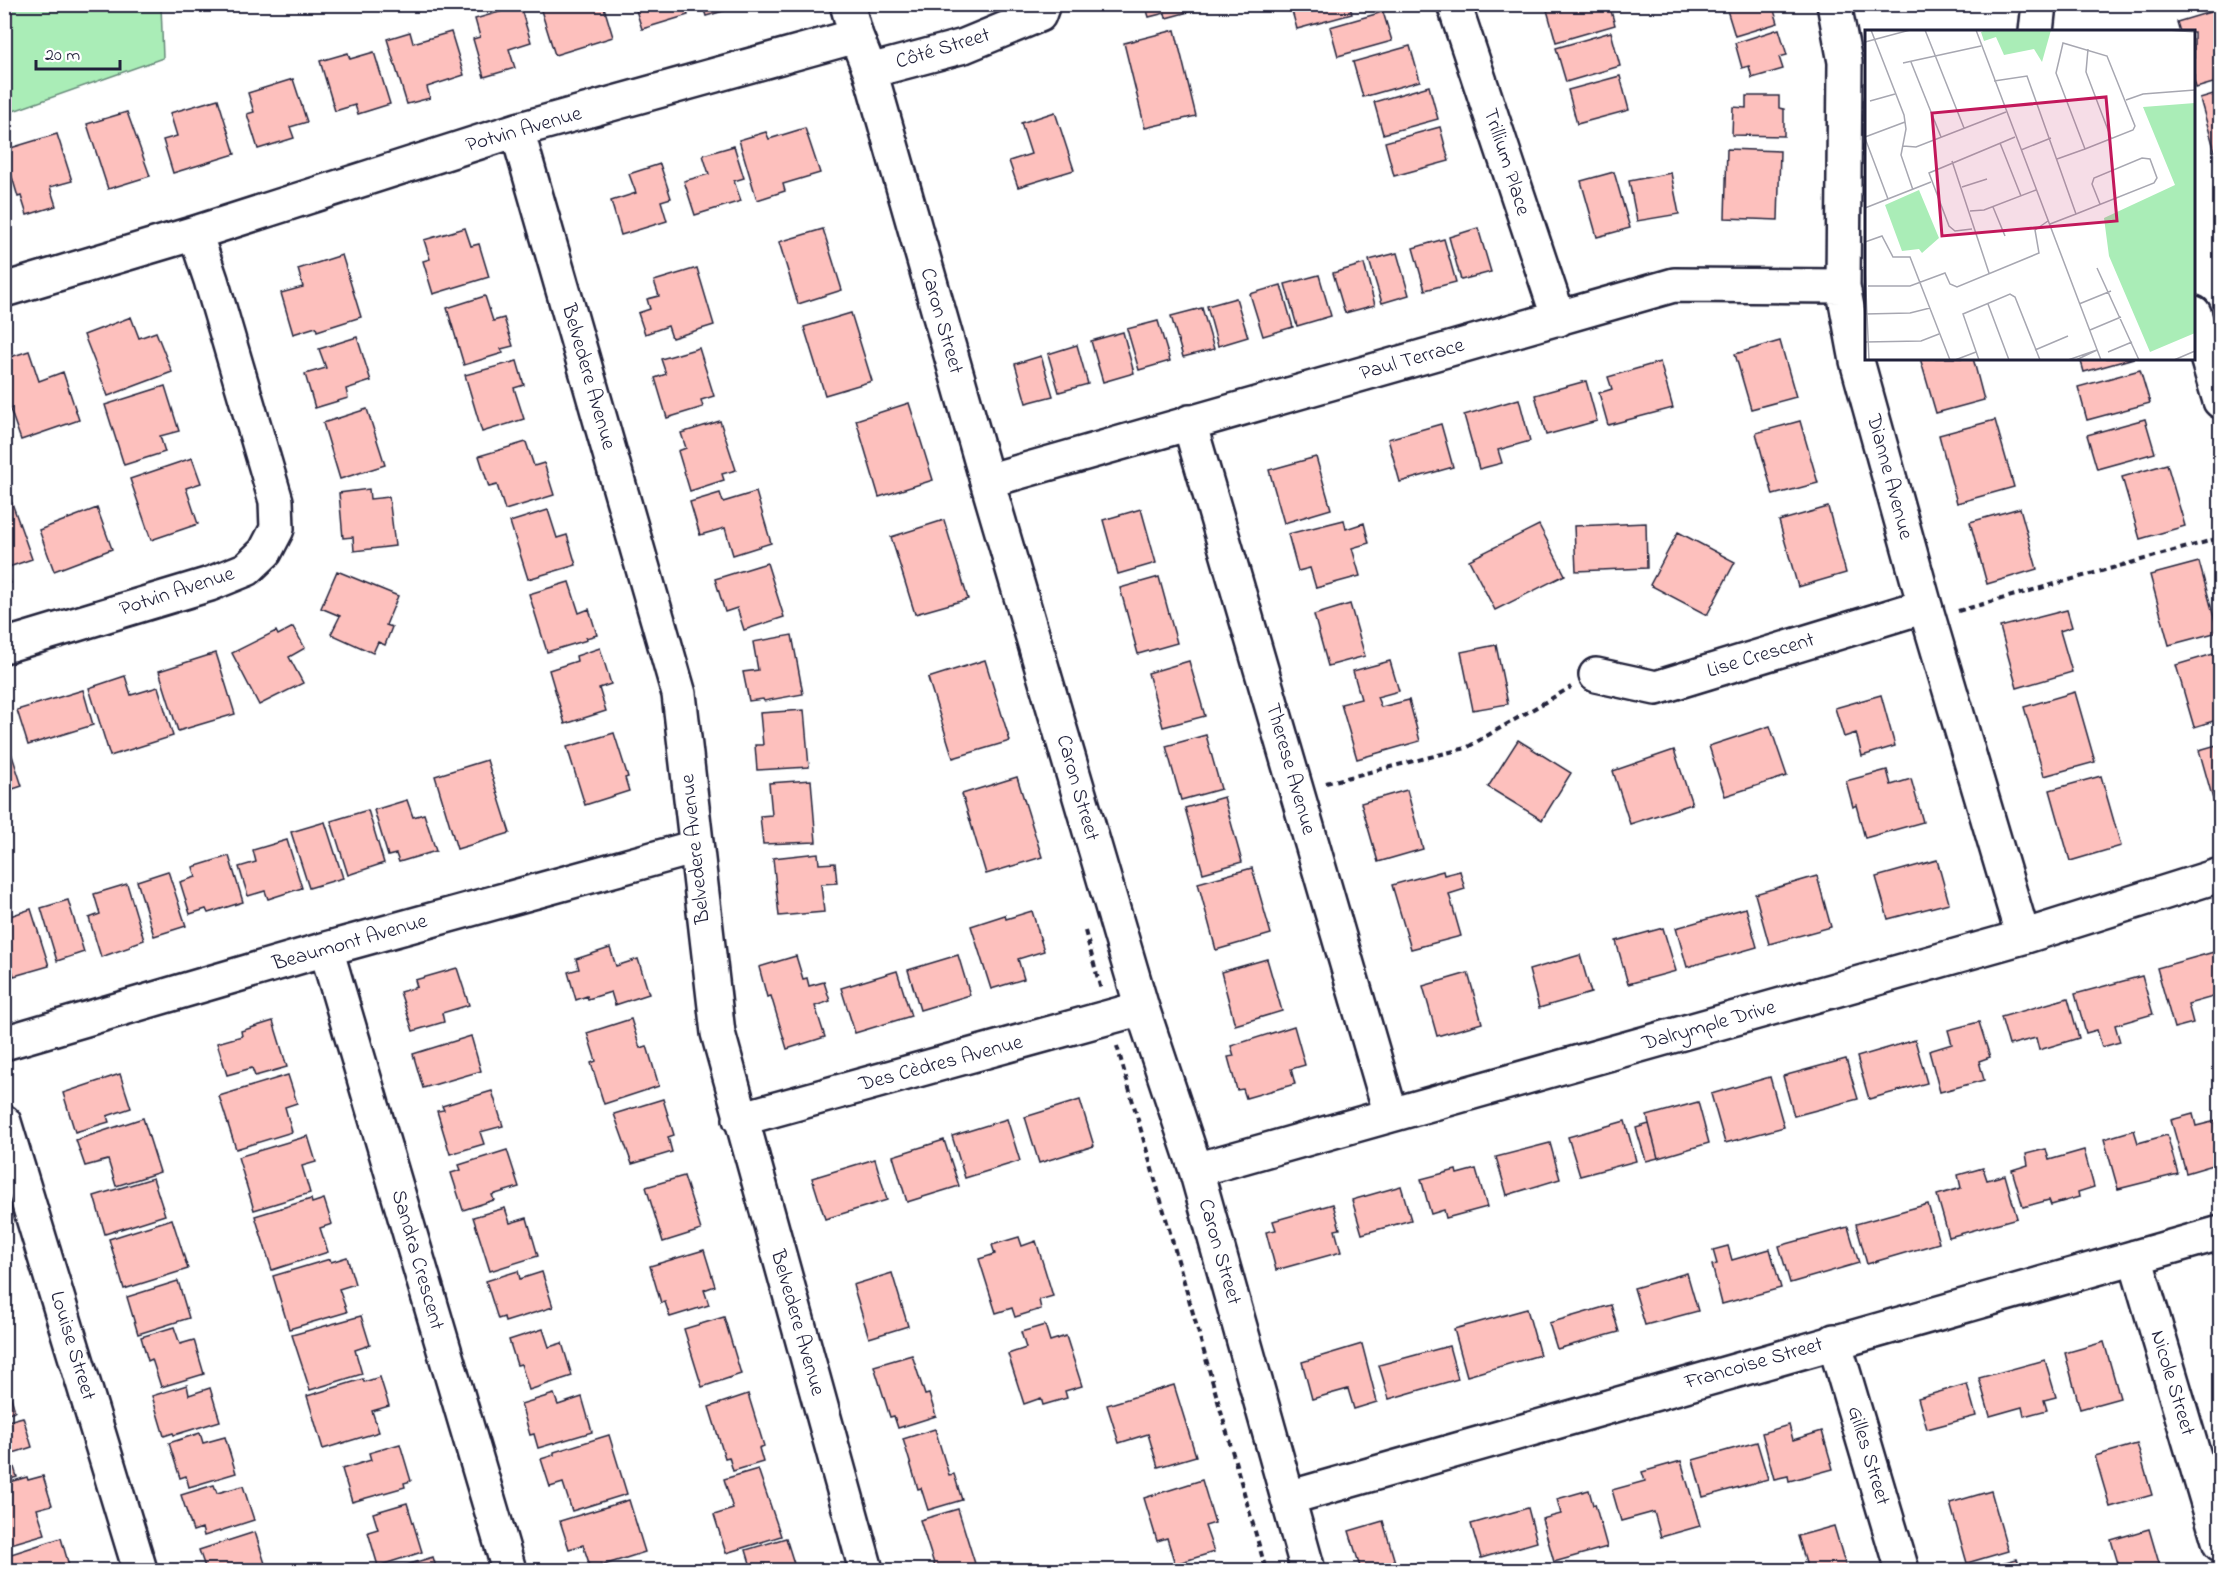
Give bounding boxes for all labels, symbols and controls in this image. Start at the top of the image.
street label: Côté Street [892,20,994,78]
inset map [1865,30,2195,360]
scale bar [36,33,120,71]
text: 20 m [45,43,80,69]
street label: Potvin Avenue [463,99,586,161]
street label: Trillium Place [1475,105,1538,220]
street label: Caron Street [912,265,970,377]
street label: Belvedere Avenue [553,300,623,454]
street label: Paul Terrace [1356,331,1468,389]
street label: Dianne Avenue [1858,410,1920,544]
street label: Potvin Avenue [116,559,239,625]
street label: Lise Crescent [1703,625,1819,687]
street label: Therese Avenue [1257,700,1323,839]
street label: Caron Street [1048,732,1106,844]
street label: Belvedere Avenue [673,772,719,926]
street label: Beaumont Avenue [268,906,431,980]
street label: Dalrymple Drive [1638,992,1780,1062]
street label: Des Cèdres Avenue [855,1028,1027,1101]
street label: Sandra Crescent [383,1186,451,1334]
street label: Caron Street [1190,1196,1248,1308]
street label: Belvedere Avenue [762,1246,832,1400]
street label: Louise Street [41,1288,103,1404]
street label: Nicole Street [2142,1327,2202,1439]
street label: Francoise Street [1680,1330,1827,1398]
street label: Gilles Street [1839,1403,1897,1509]

